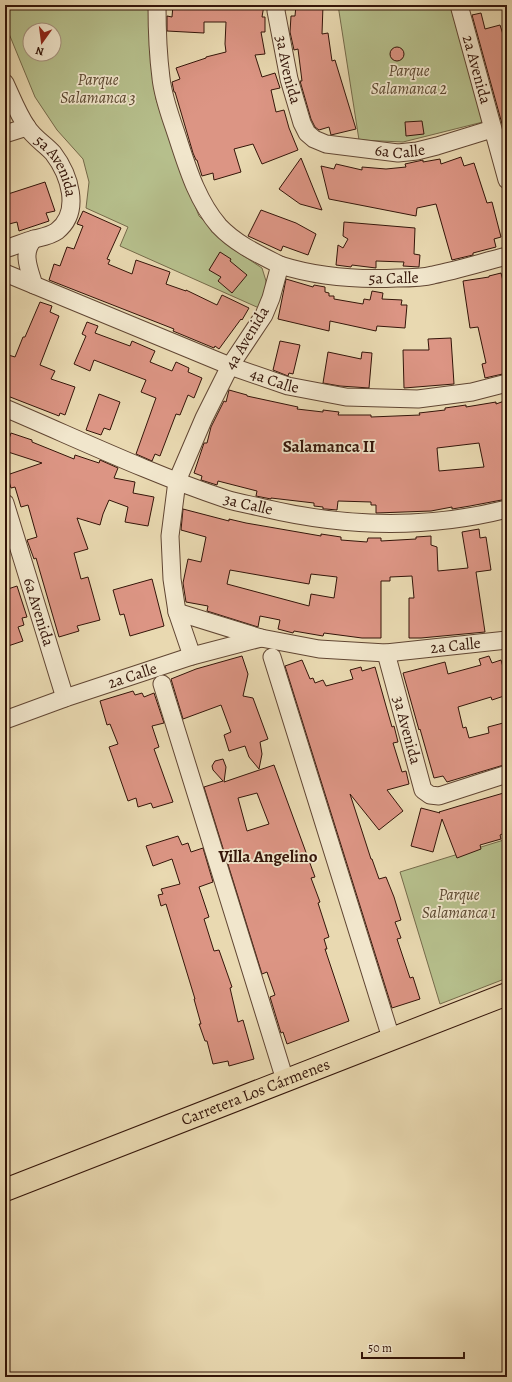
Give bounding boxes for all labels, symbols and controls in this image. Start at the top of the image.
north arrow [22,22,62,62]
street label: 2a Avenida [457,33,497,107]
street label: 3a Avenida [270,34,307,107]
text: N [34,43,45,59]
park label: Parque Salamanca 2 [371,60,447,100]
park label: Parque Salamanca 3 [60,69,136,109]
street label: 5a Avenida [29,130,82,199]
street label: 6a Calle [373,138,427,164]
street label: 5a Calle [369,266,419,290]
street label: 4a Avenida [219,302,275,374]
street label: 4a Calle [247,363,301,399]
district label: Salamanca II [283,435,375,458]
street label: 3a Calle [221,488,275,521]
street label: 6a Avenida [18,575,60,649]
street label: 2a Calle [429,632,482,659]
street label: 2a Calle [105,657,160,694]
street label: 3a Avenida [387,694,427,767]
district label: Villa Angelino [218,845,318,868]
park label: Parque Salamanca 1 [422,884,496,924]
street label: Carretera Los Cármenes [178,1053,333,1131]
scale bar [362,1334,464,1360]
text: 50 m [368,1340,392,1356]

